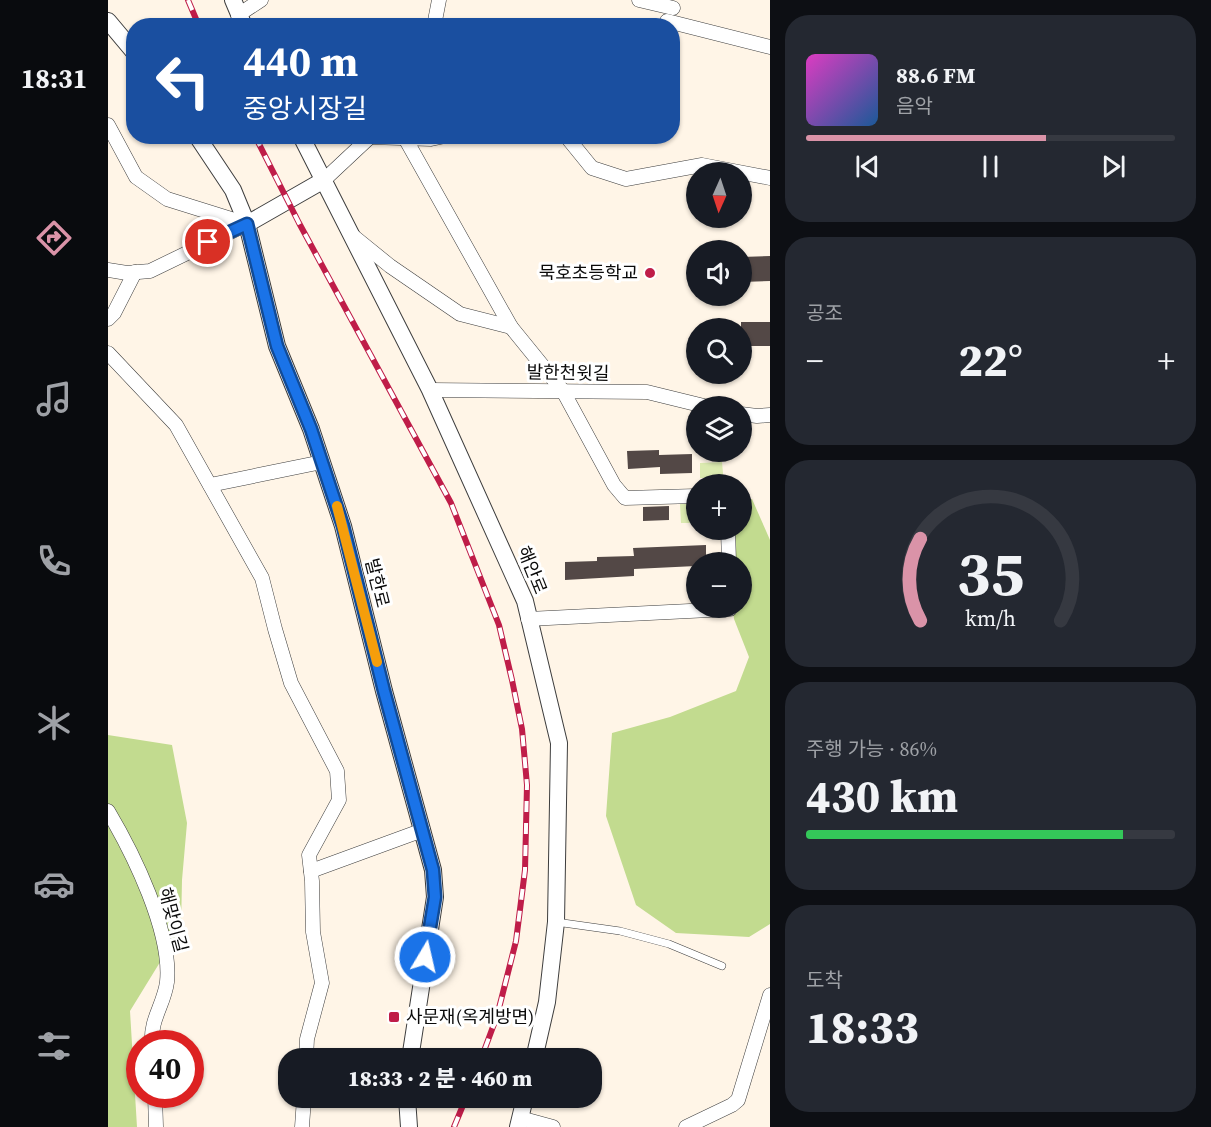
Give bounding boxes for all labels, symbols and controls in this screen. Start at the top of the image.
text: 440 m [243,32,358,90]
icon: left [144,42,222,120]
text: 18:31 [21,60,87,97]
text: 88.6 FM [896,60,975,90]
text: 중앙시장길 [243,90,367,127]
text: 음악 [896,92,933,120]
icon: previous [851,150,884,183]
icon: pause [974,150,1007,183]
icon: next [1097,150,1130,183]
north arrow [686,162,752,228]
map controls [686,162,752,618]
pin [182,216,233,267]
icon: directions [33,217,75,259]
icon: arrive [191,225,224,258]
button: sound [686,240,752,306]
place label: 묵호초등학교 [539,260,638,285]
marker: 묵호초등학교 [643,266,657,280]
text: 공조 [806,299,843,327]
button: search [686,318,752,384]
text: 22° [958,329,1023,391]
text: − [806,338,824,383]
text: + [1157,338,1175,383]
street label: 발한천윗길 [526,359,610,386]
icon: music [33,378,75,420]
button: layers [686,396,752,462]
button: + [686,474,752,540]
text: 35 [957,530,1024,616]
icon: phone [33,540,75,582]
street label: 해안로 [512,542,553,598]
button: − [686,552,752,618]
street label: 발한로 [359,556,396,610]
text: km/h [965,604,1016,633]
icon: climate [33,702,75,744]
text: 주행 가능 · 86% [806,735,937,763]
text: 430 km [806,765,958,827]
icon: car [33,863,75,905]
street label: 해맞이길 [153,885,194,955]
position arrow [393,925,457,989]
text: 도착 [806,966,843,994]
text: 18:33 [806,996,919,1058]
place label: 사문재(옥계방면) [406,1004,534,1029]
marker: 사문재(옥계방면) [387,1010,401,1024]
icon: filters [33,1025,75,1067]
speed limit sign: 40 [126,1030,204,1108]
text: 18:33 · 2 분 · 460 m [348,1063,532,1093]

